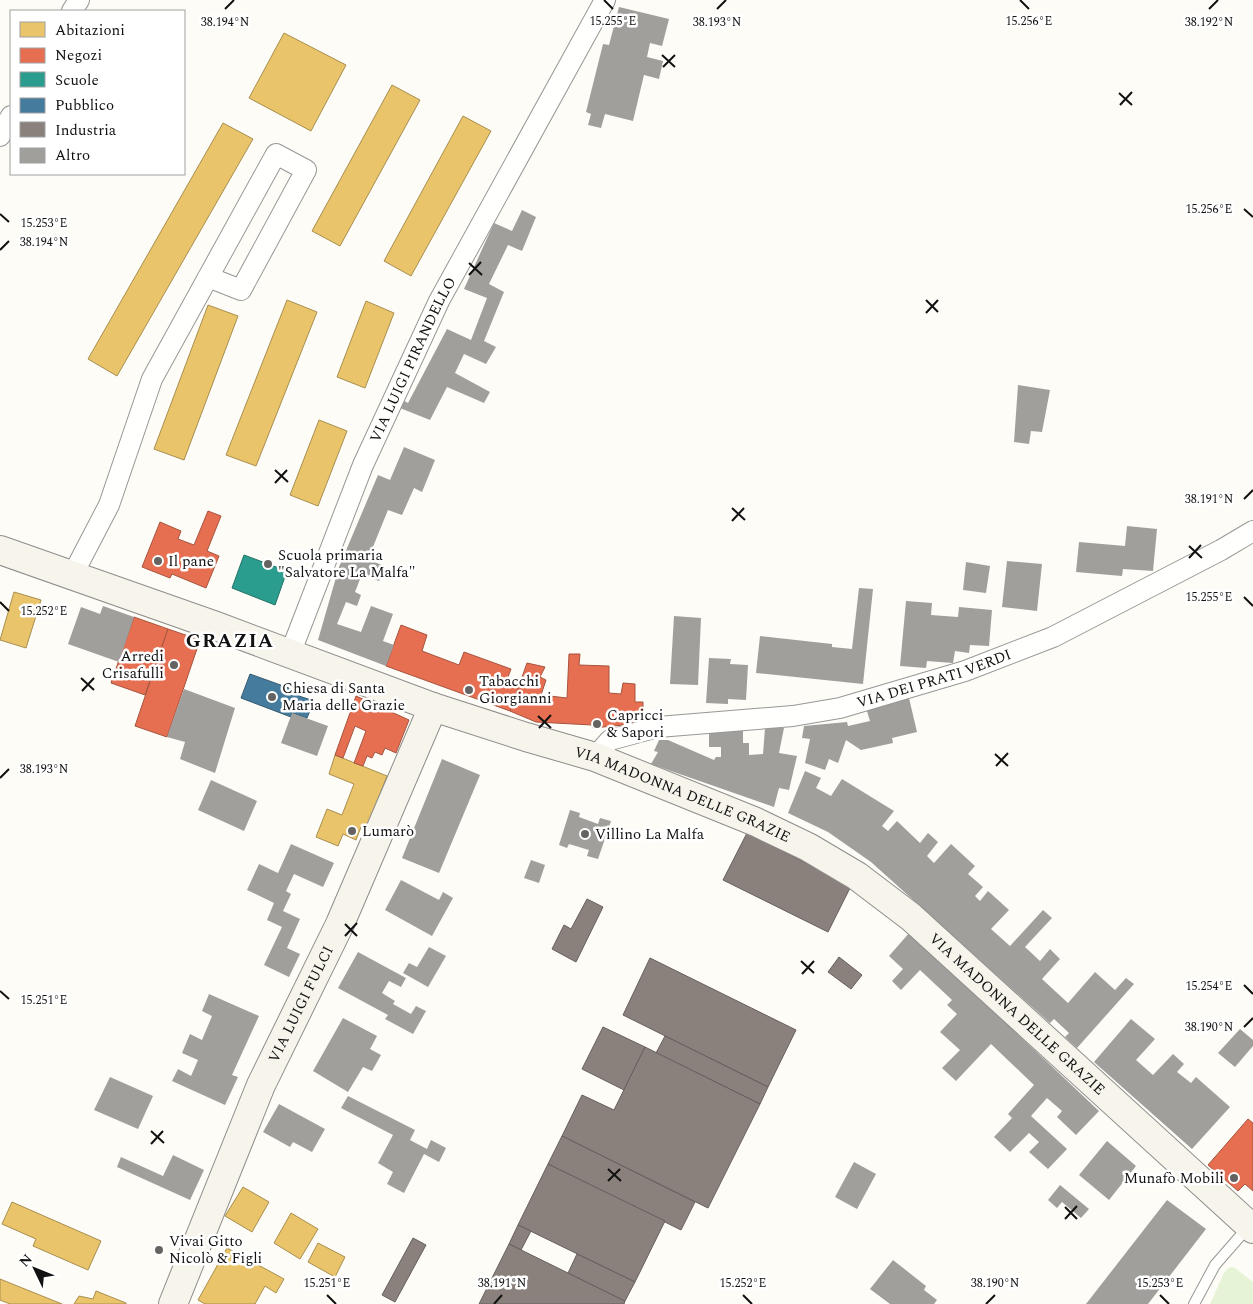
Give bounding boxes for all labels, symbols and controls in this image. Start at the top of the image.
legend [10,10,185,175]
text: 15.255°E [590,12,636,31]
text: 15.256°E [1006,12,1052,31]
text: 38.194°N [201,13,249,32]
text: 38.193°N [693,13,741,32]
text: 38.192°N [1185,13,1233,32]
text: Abitazioni [55,19,125,42]
text: Negozi [55,44,102,67]
text: Scuole [55,69,99,92]
text: Pubblico [55,94,114,117]
text: Industria [55,119,117,142]
text: Altro [55,144,90,167]
text: 15.256°E [1186,200,1232,219]
text: 15.253°E [21,214,67,233]
text: 38.194°N [20,233,68,252]
street label: VIA LUIGI PIRANDELLO [364,273,462,447]
text: 38.191°N [1185,490,1233,509]
place label: Scuola primaria "Salvatore La Malfa" [278,544,415,584]
place label: Il pane [168,550,214,573]
marker: Il pane [152,555,164,567]
marker: Scuola primaria "Salvatore La Malfa" [262,558,274,570]
text: 15.255°E [1186,588,1232,607]
text: 15.252°E [21,602,67,621]
district label: GRAZIA [186,626,274,656]
street label: VIA DEI PRATI VERDI [854,643,1015,714]
place label: Arredi Crisafulli [102,645,164,685]
marker: Arredi Crisafulli [168,659,180,671]
place label: Tabacchi Giorgianni [479,670,552,710]
place label: Chiesa di Santa Maria delle Grazie [282,677,405,717]
marker: Tabacchi Giorgianni [463,684,475,696]
marker: Chiesa di Santa Maria delle Grazie [266,691,278,703]
place label: Capricci & Sapori [607,704,664,744]
marker: Capricci & Sapori [591,718,603,730]
street label: VIA MADONNA DELLE GRAZIE [571,741,794,849]
text: 38.193°N [20,760,68,779]
place label: Lumarò [362,820,414,843]
place label: Villino La Malfa [595,823,705,846]
marker: Lumarò [346,825,358,837]
marker: Villino La Malfa [579,828,591,840]
street label: VIA MADONNA DELLE GRAZIE [924,928,1110,1101]
street label: VIA LUIGI FULCI [263,942,340,1067]
text: 15.254°E [1186,977,1232,996]
text: 15.251°E [21,991,67,1010]
text: 38.190°N [1185,1018,1233,1037]
place label: Munafò Mobili [1124,1167,1224,1190]
marker: Munafò Mobili [1228,1172,1240,1184]
place label: Vivai Gitto Nicolò & Figli [169,1230,262,1270]
north arrow [10,1244,60,1294]
marker: Vivai Gitto Nicolò & Figli [153,1244,165,1256]
text: N [14,1249,37,1272]
text: 15.251°E [304,1274,350,1293]
text: 38.191°N [478,1274,526,1293]
text: 15.252°E [720,1274,766,1293]
text: 38.190°N [971,1274,1019,1293]
text: 15.253°E [1137,1274,1183,1293]

